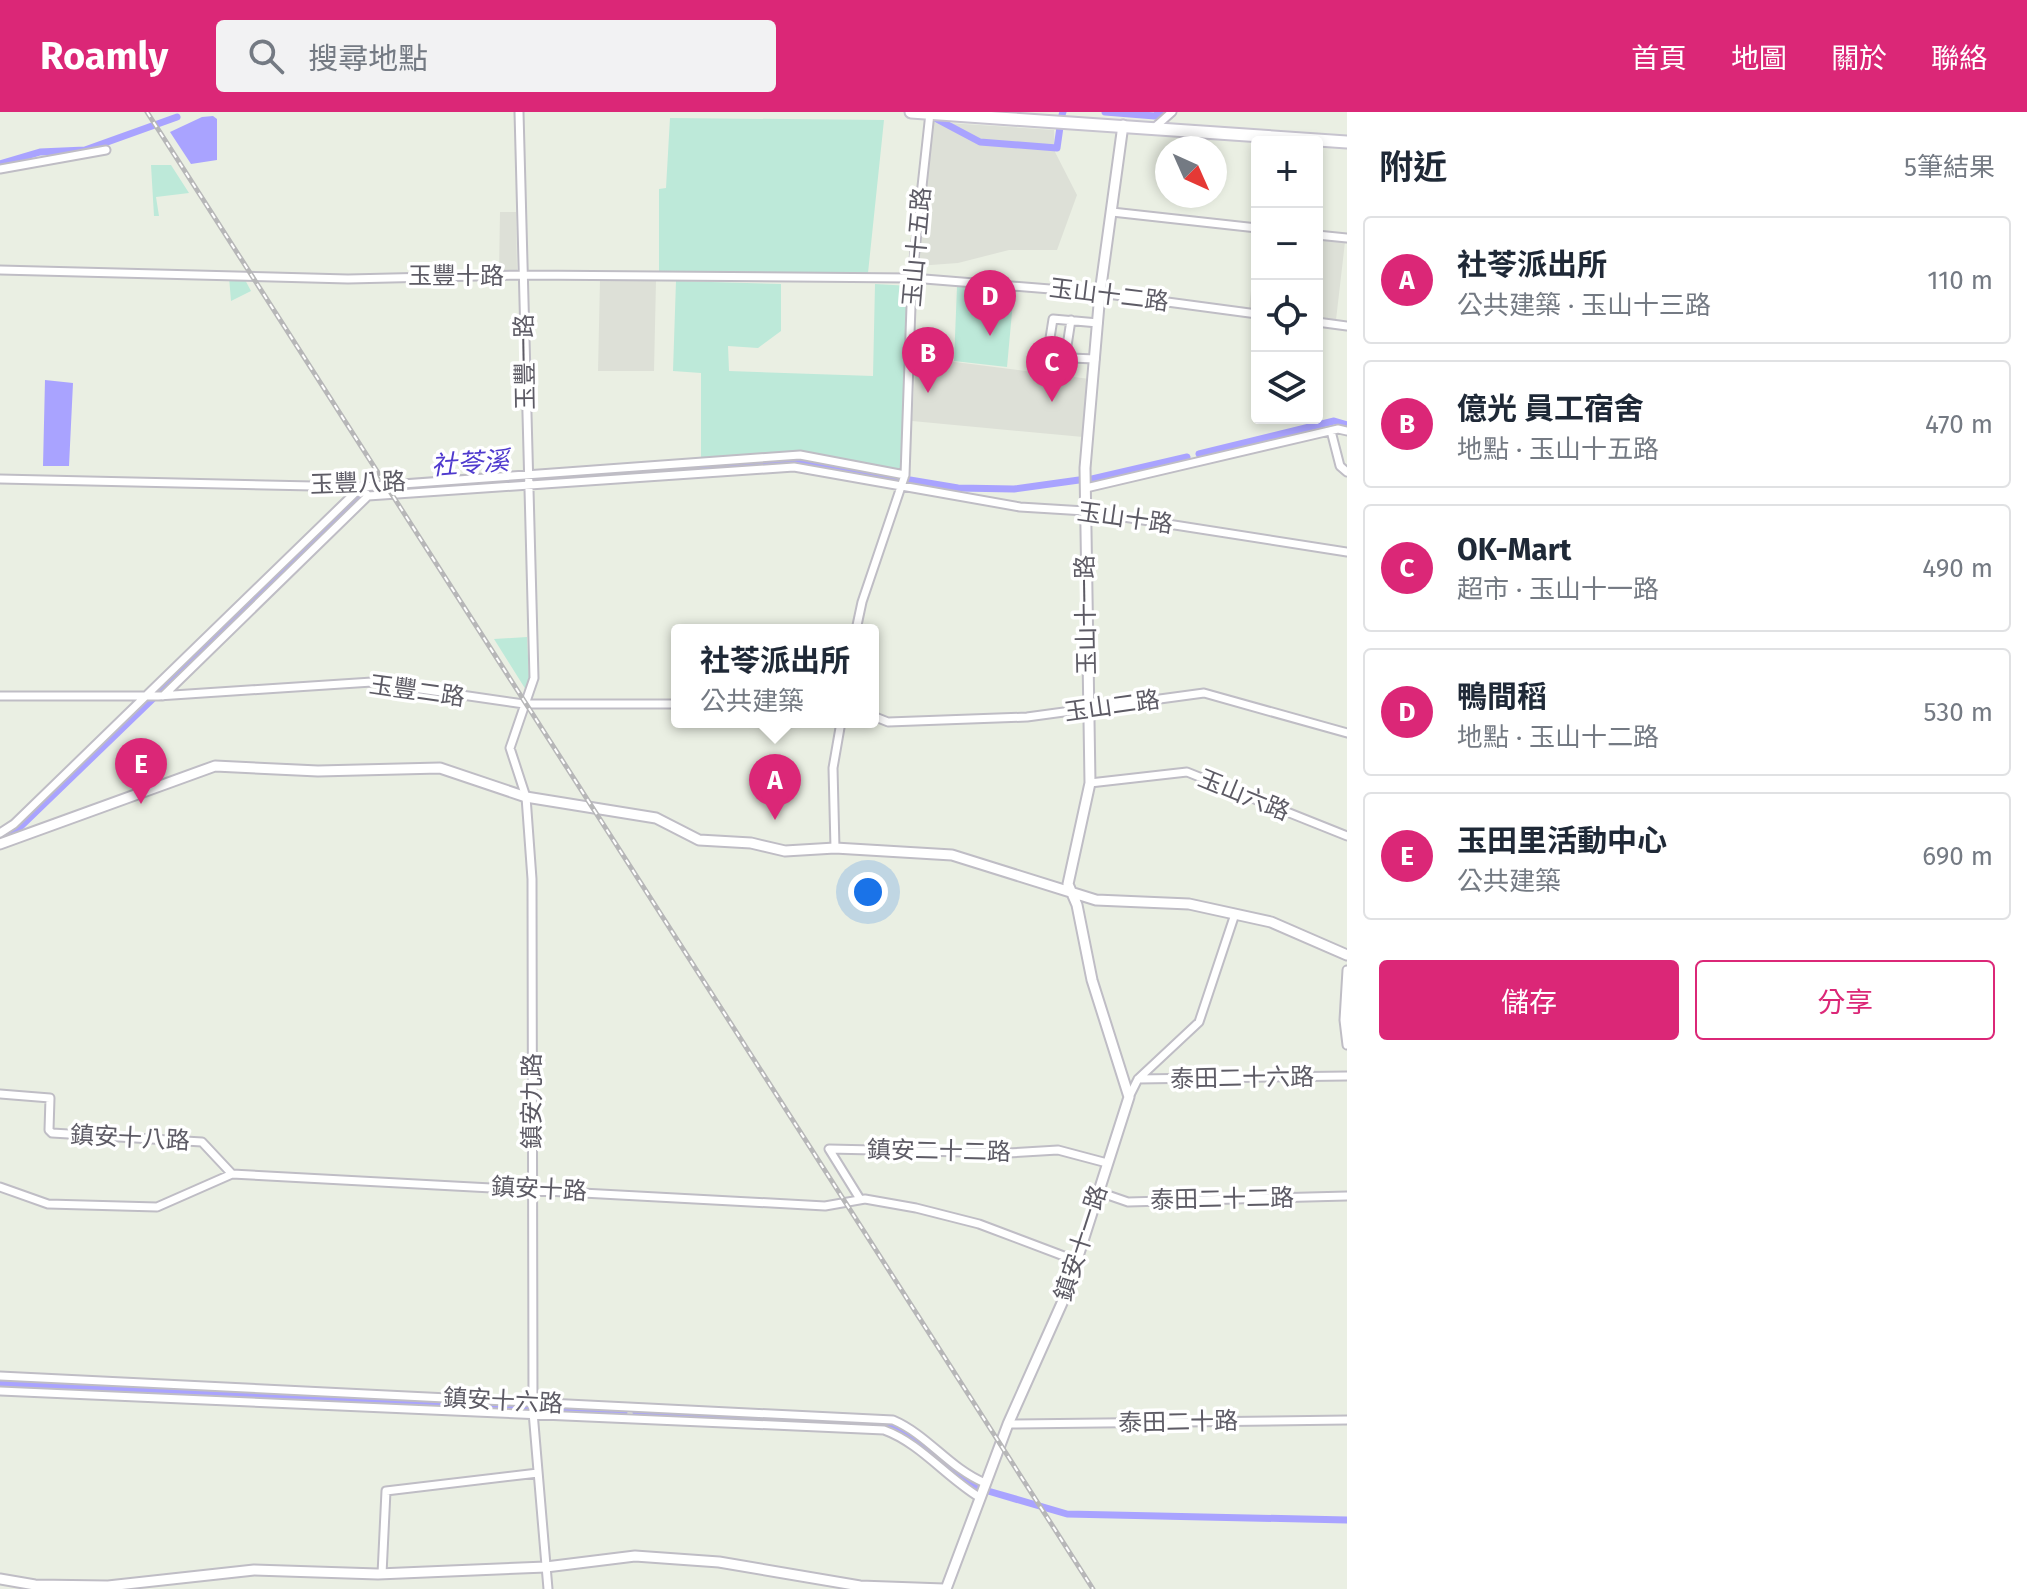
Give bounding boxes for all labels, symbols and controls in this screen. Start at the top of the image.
search box [216,20,776,92]
text: Roamly [40,33,168,79]
icon: search [244,34,288,78]
text: 搜尋地點 [308,41,428,77]
text: 首頁 [1631,42,1687,75]
text: 地圖 [1731,42,1787,75]
text: 關於 [1831,42,1887,75]
text: 聯絡 [1931,42,1987,75]
north arrow [1155,136,1227,208]
map controls [1251,136,1323,424]
button: + [1251,136,1323,208]
text: 附近 [1379,147,1447,188]
text: 5筆結果 [1904,152,1995,183]
street label: 玉山十五路 [898,186,936,308]
button: − [1251,208,1323,280]
text: 社苓派出所 [1457,247,1607,283]
street label: 玉豐十路 [408,262,504,290]
text: A [1399,265,1415,296]
text: 110 m [1927,265,1993,296]
pin: D [964,270,1016,336]
street label: 玉山十二路 [1048,274,1170,316]
button: locate [1251,280,1323,352]
text: 公共建築 · 玉山十三路 [1457,290,1711,321]
street label: 玉豐一路 [510,314,540,410]
pin: B [902,327,954,393]
pin: C [1026,336,1078,402]
button: layers [1251,352,1323,424]
text: 億光 員工宿舍 [1457,391,1644,427]
text: B [1399,409,1415,440]
text: 470 m [1925,409,1993,440]
text: 地點 · 玉山十五路 [1457,434,1659,465]
water label: 社苓溪 [430,445,514,482]
street label: 玉豐八路 [310,467,406,499]
street label: 玉山十路 [1076,497,1174,539]
text: OK-Mart [1457,532,1571,568]
text: C [1400,553,1414,584]
text: 490 m [1922,553,1993,584]
street label: 玉山十一路 [1071,555,1101,675]
text: 超市 · 玉山十一路 [1457,574,1659,605]
popup [671,624,879,728]
text: 社苓派出所 [700,643,850,679]
street label: 玉豐二路 [368,670,466,712]
text: 鴨間稻 [1457,679,1547,715]
street label: 玉山二路 [1063,685,1161,727]
text: 公共建築 [700,686,804,717]
text: D [1399,697,1415,728]
text: 530 m [1924,697,1993,728]
text: 地點 · 玉山十二路 [1457,722,1659,753]
pin: E [115,738,167,804]
pin: A [749,754,801,820]
street label: 玉山六路 [1194,764,1294,826]
text: 玉田里活動中心 [1457,823,1667,859]
text: E [1400,841,1414,872]
text: 690 m [1922,841,1993,872]
text: 公共建築 [1457,866,1561,897]
your location [848,872,888,912]
button: 儲存 [1379,960,1679,1040]
button: 分享 [1695,960,1995,1040]
street label: 鎮安九路 [518,1053,546,1149]
street label: 泰田二十六路 [1170,1063,1314,1093]
street label: 鎮安十八路 [69,1121,191,1155]
street label: 鎮安二十二路 [867,1136,1011,1166]
street label: 鎮安十路 [490,1173,588,1205]
street label: 鎮安十一路 [1049,1182,1113,1304]
street label: 泰田二十二路 [1150,1184,1294,1214]
street label: 鎮安十六路 [442,1384,564,1418]
street label: 泰田二十路 [1118,1407,1238,1437]

